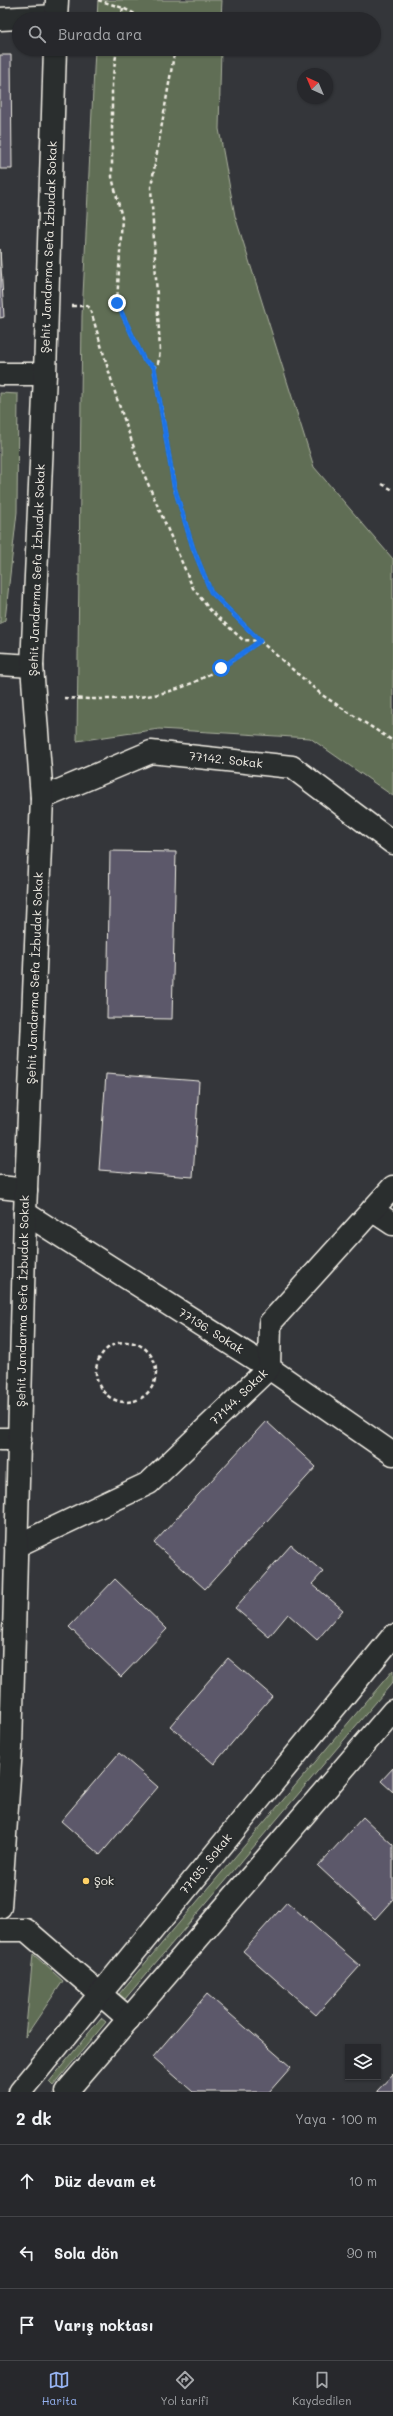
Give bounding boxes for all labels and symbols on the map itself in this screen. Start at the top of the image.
north arrow [297,68,333,104]
street label: Şehit Jandarma Sefa İzbudak Sokak [36,141,60,353]
route end [108,294,126,312]
street label: Şehit Jandarma Sefa İzbudak Sokak [24,464,48,676]
route start [212,659,230,677]
street label: 77142. Sokak [189,747,264,771]
street label: Şehit Jandarma Sefa İzbudak Sokak [22,872,46,1084]
street label: Şehit Jandarma Sefa İzbudak Sokak [12,1195,32,1407]
street label: 77136. Sokak [176,1304,247,1357]
street label: 77144. Sokak [206,1365,271,1428]
street label: 77135. Sokak [176,1829,235,1897]
place label: Şok [94,1872,114,1888]
marker: Şok [81,1876,91,1886]

